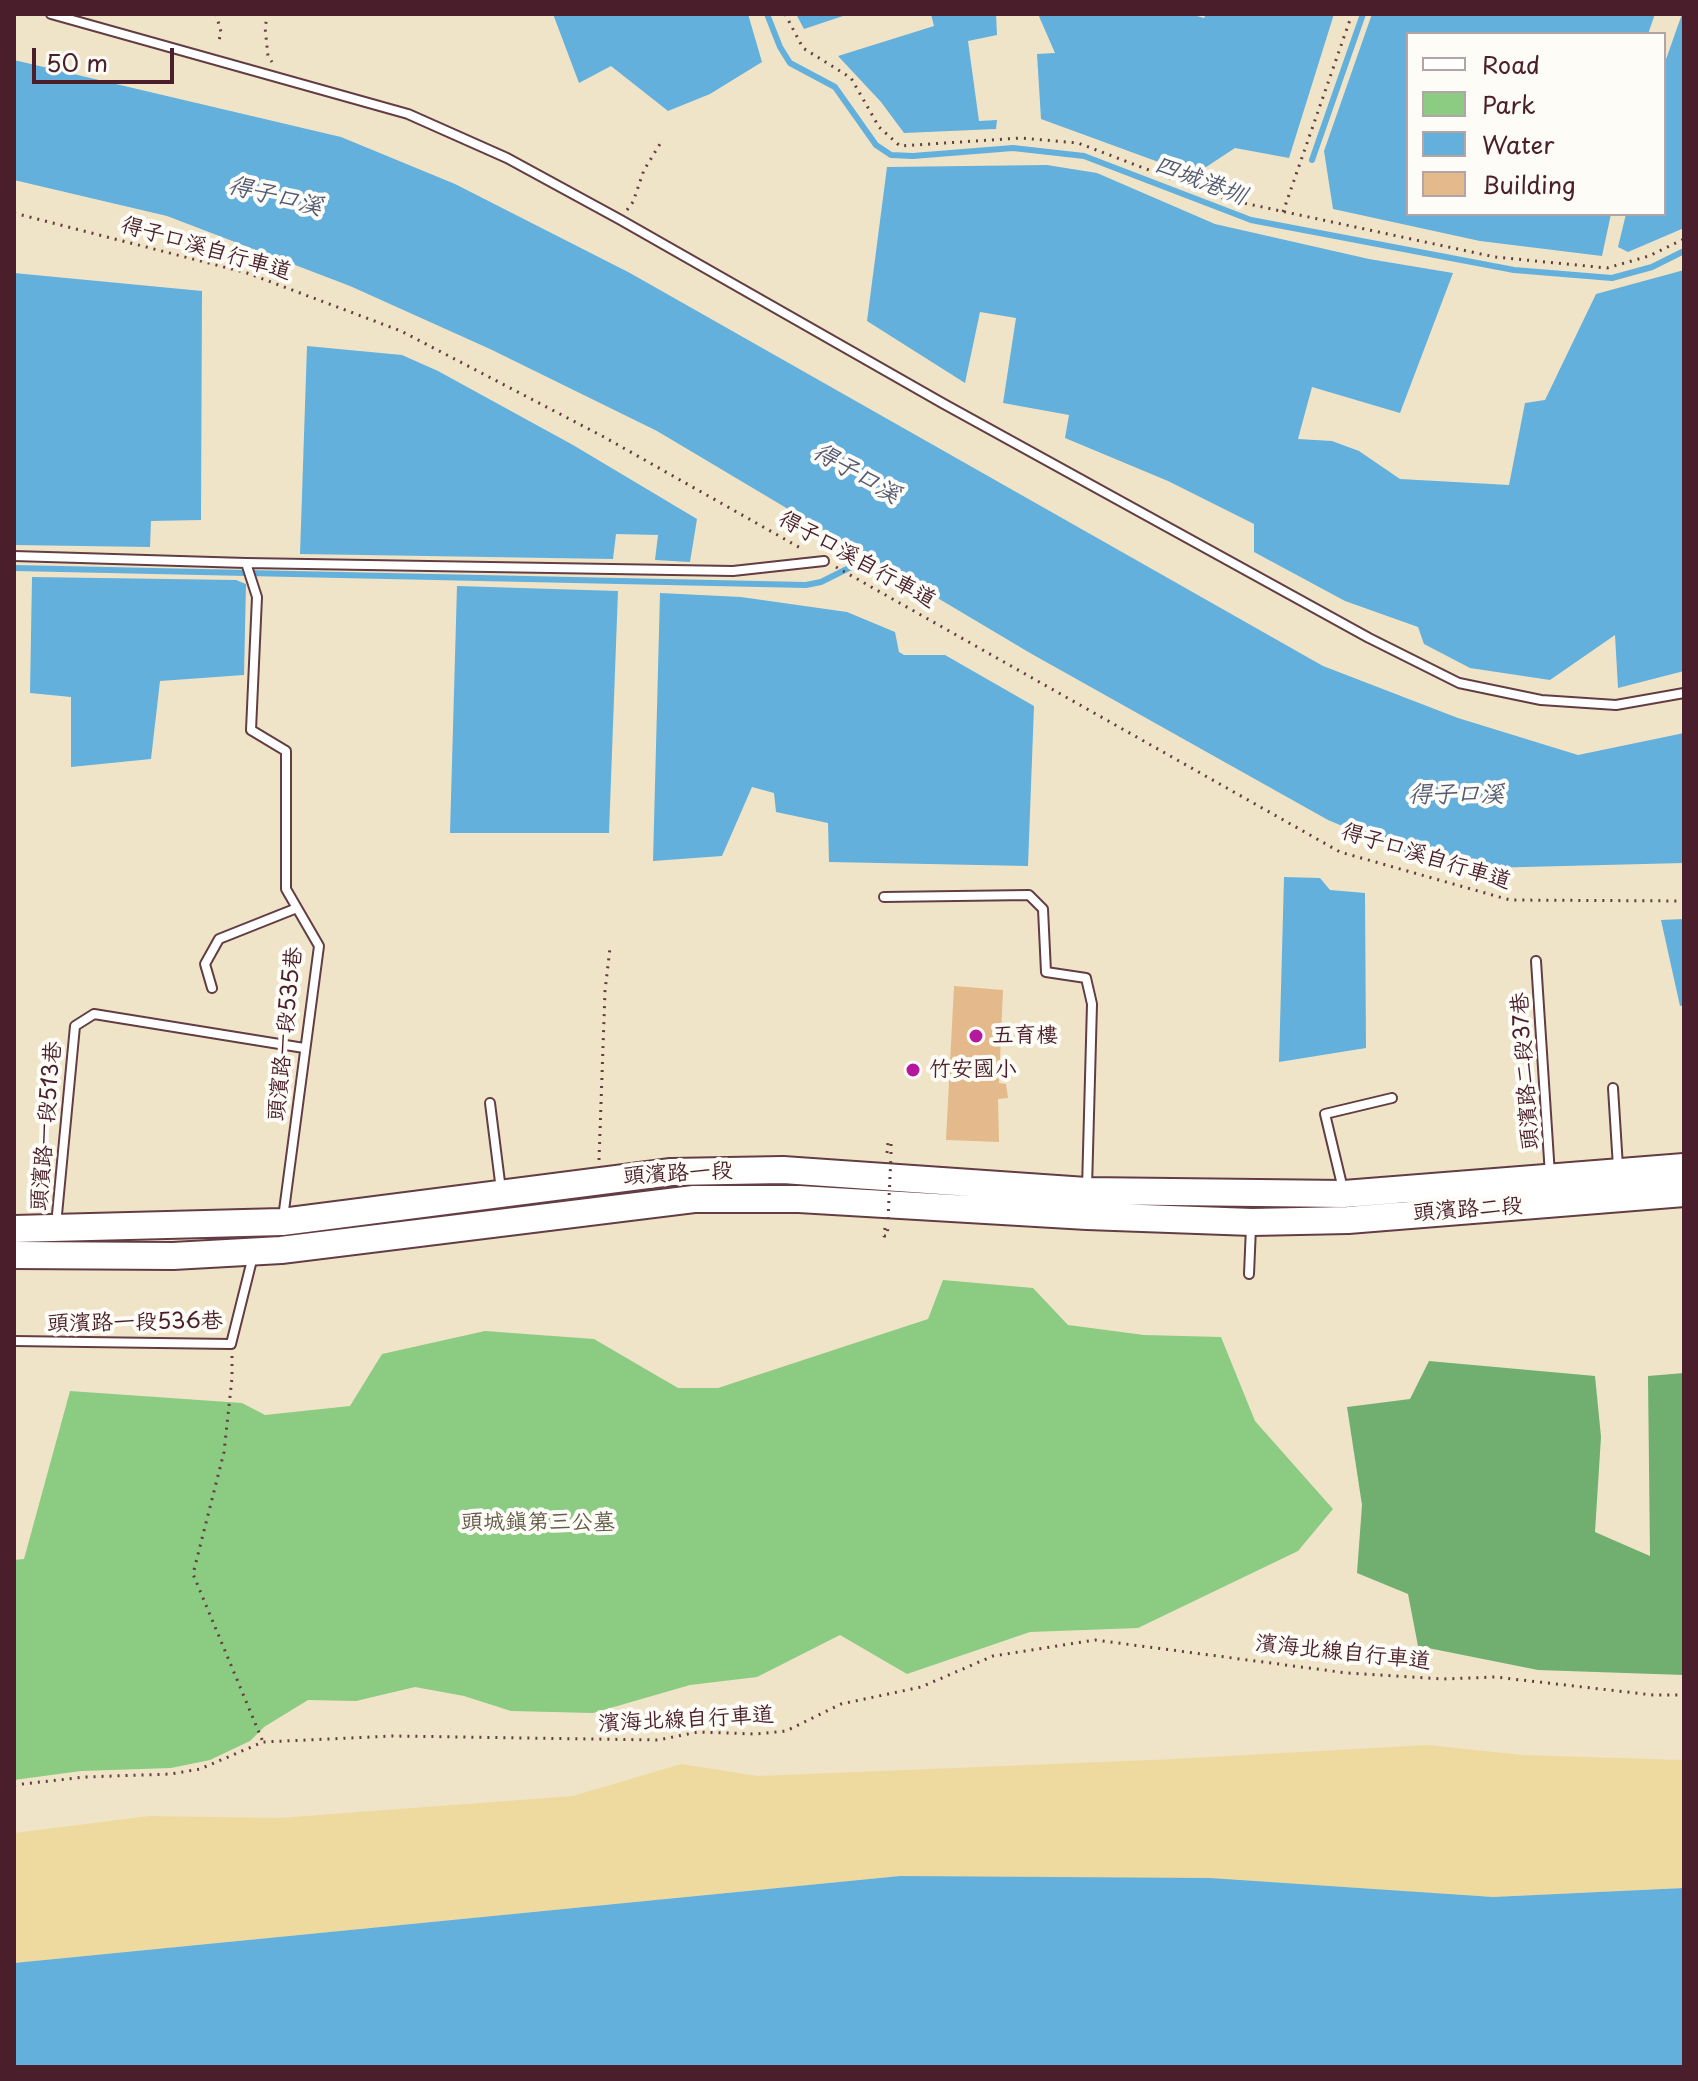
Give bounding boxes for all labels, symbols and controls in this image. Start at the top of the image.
scale bar [36,32,178,82]
legend [1406,32,1666,216]
text: 50 m [46,44,108,80]
text: Road [1482,46,1540,82]
text: Park [1482,86,1536,122]
text: Water [1482,126,1554,162]
water label: 四城港圳 [1150,150,1250,212]
text: Building [1482,166,1576,202]
water label: 得子口溪 [225,171,325,223]
street label: 得子口溪自行車道 [118,212,294,286]
water label: 得子口溪 [807,438,905,510]
street label: 得子口溪自行車道 [774,506,940,614]
water label: 得子口溪 [1408,781,1504,809]
street label: 得子口溪自行車道 [1338,819,1514,895]
street label: 頭濱路一段535巷 [264,946,308,1122]
street label: 頭濱路二段37巷 [1507,991,1545,1151]
place label: 五育樓 [992,1023,1058,1049]
marker: 五育樓 [967,1027,985,1045]
street label: 頭濱路一段513巷 [26,1040,68,1212]
place label: 竹安國小 [929,1057,1017,1083]
marker: 竹安國小 [904,1061,922,1079]
street label: 頭濱路一段 [622,1158,734,1190]
street label: 頭濱路二段 [1412,1193,1524,1227]
street label: 頭濱路一段536巷 [47,1308,223,1338]
park label: 頭城鎮第三公墓 [461,1510,615,1536]
street label: 濱海北線自行車道 [1254,1631,1432,1675]
street label: 濱海北線自行車道 [597,1702,775,1738]

